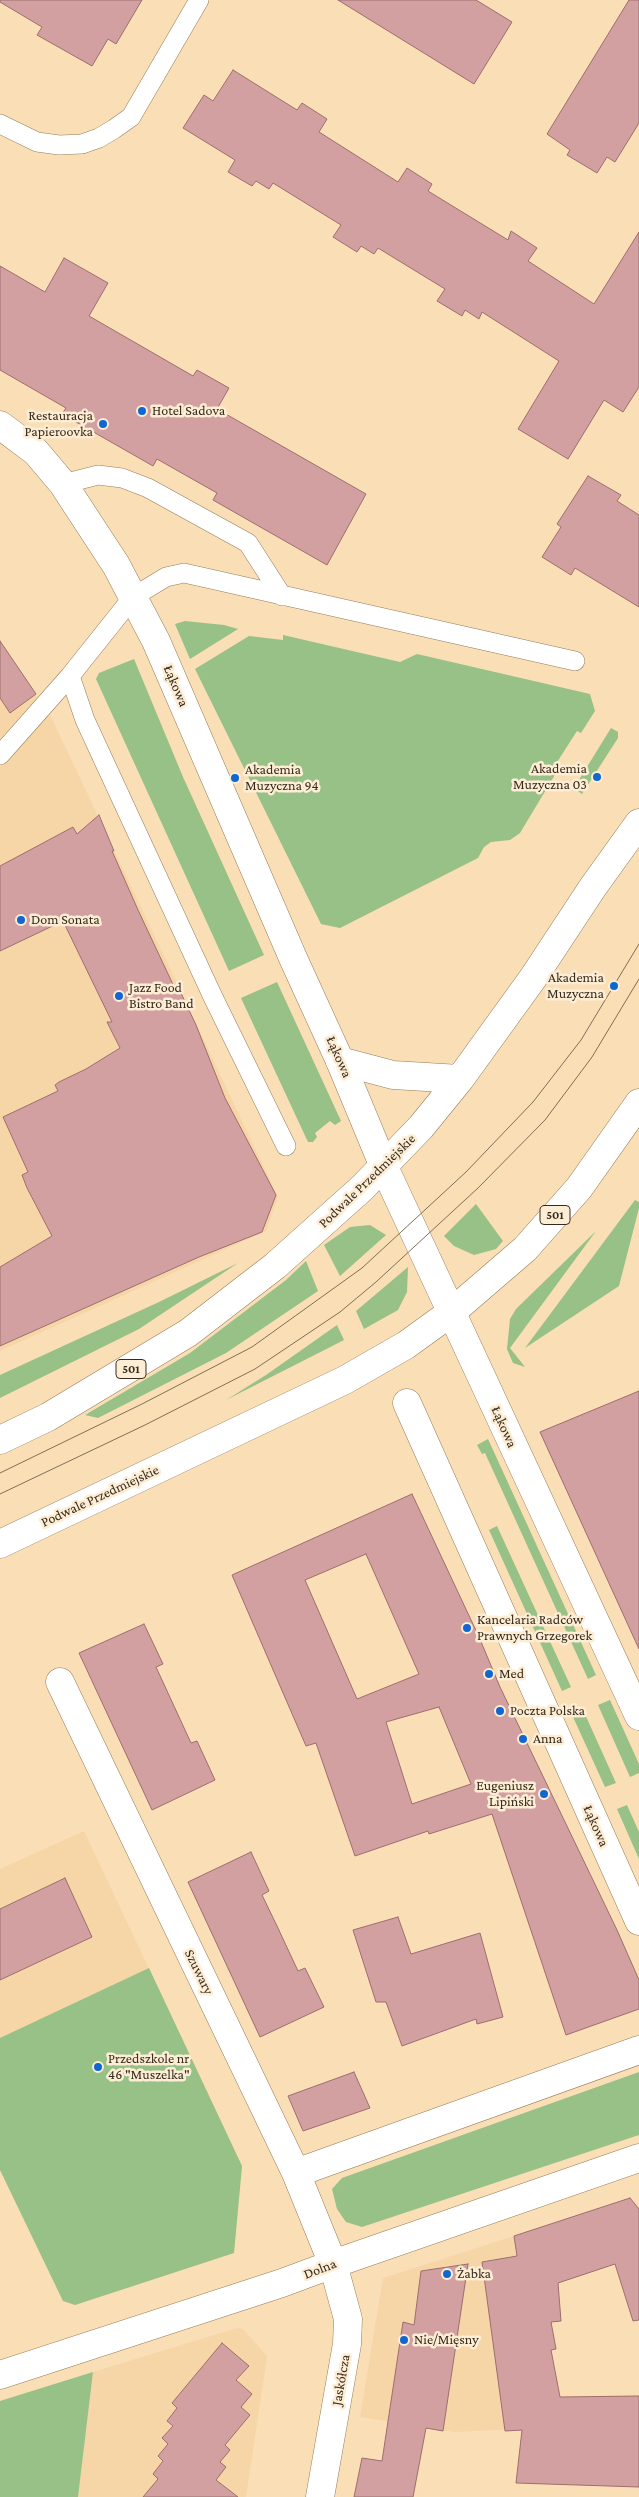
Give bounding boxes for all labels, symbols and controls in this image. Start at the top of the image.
place label: Hotel Sadova [152,403,225,419]
marker: Hotel Sadova [136,405,148,417]
place label: Restauracja Papieroovka [24,408,93,441]
marker: Restauracja Papieroovka [97,418,109,430]
street label: Łąkowa [160,663,192,709]
place label: Akademia Muzyczna 03 [513,761,587,794]
place label: Akademia Muzyczna 94 [245,762,319,794]
marker: Akademia Muzyczna 03 [591,771,603,783]
marker: Akademia Muzyczna 94 [229,772,241,784]
place label: Dom Sonata [31,912,100,928]
marker: Dom Sonata [15,914,27,926]
place label: Akademia Muzyczna [547,970,604,1002]
place label: Jazz Food Bistro Band [129,980,194,1012]
marker: Akademia Muzyczna [608,980,620,992]
marker: Jazz Food Bistro Band [113,990,125,1002]
street label: Łąkowa [322,1034,356,1080]
street label: Podwale Przedmiejskie [315,1130,419,1232]
road number: 501 [540,1206,570,1224]
road number: 501 [116,1360,146,1378]
street label: Łąkowa [487,1404,521,1450]
street label: Podwale Przedmiejskie [38,1461,162,1531]
place label: Kancelaria Radców Prawnych Grzegorek [477,1612,592,1644]
marker: Kancelaria Radców Prawnych Grzegorek [461,1622,473,1634]
place label: Med [499,1666,524,1682]
marker: Med [483,1668,495,1680]
place label: Poczta Polska [510,1703,585,1719]
marker: Poczta Polska [494,1705,506,1717]
place label: Anna [533,1731,562,1747]
marker: Anna [517,1733,529,1745]
place label: Eugeniusz Lipiński [476,1778,534,1810]
marker: Eugeniusz Lipiński [538,1788,550,1800]
street label: Łąkowa [579,1803,613,1849]
street label: Szuwary [181,1947,217,1997]
place label: Przedszkole nr 46 "Muszelka" [108,2051,190,2084]
marker: Przedszkole nr 46 "Muszelka" [92,2061,104,2073]
street label: Dolna [301,2255,339,2283]
place label: Żabka [457,2266,491,2282]
marker: Żabka [441,2268,453,2280]
place label: Nie/Mięsny [414,2332,479,2348]
marker: Nie/Mięsny [398,2334,410,2346]
street label: Jaskółcza [328,2353,354,2407]

